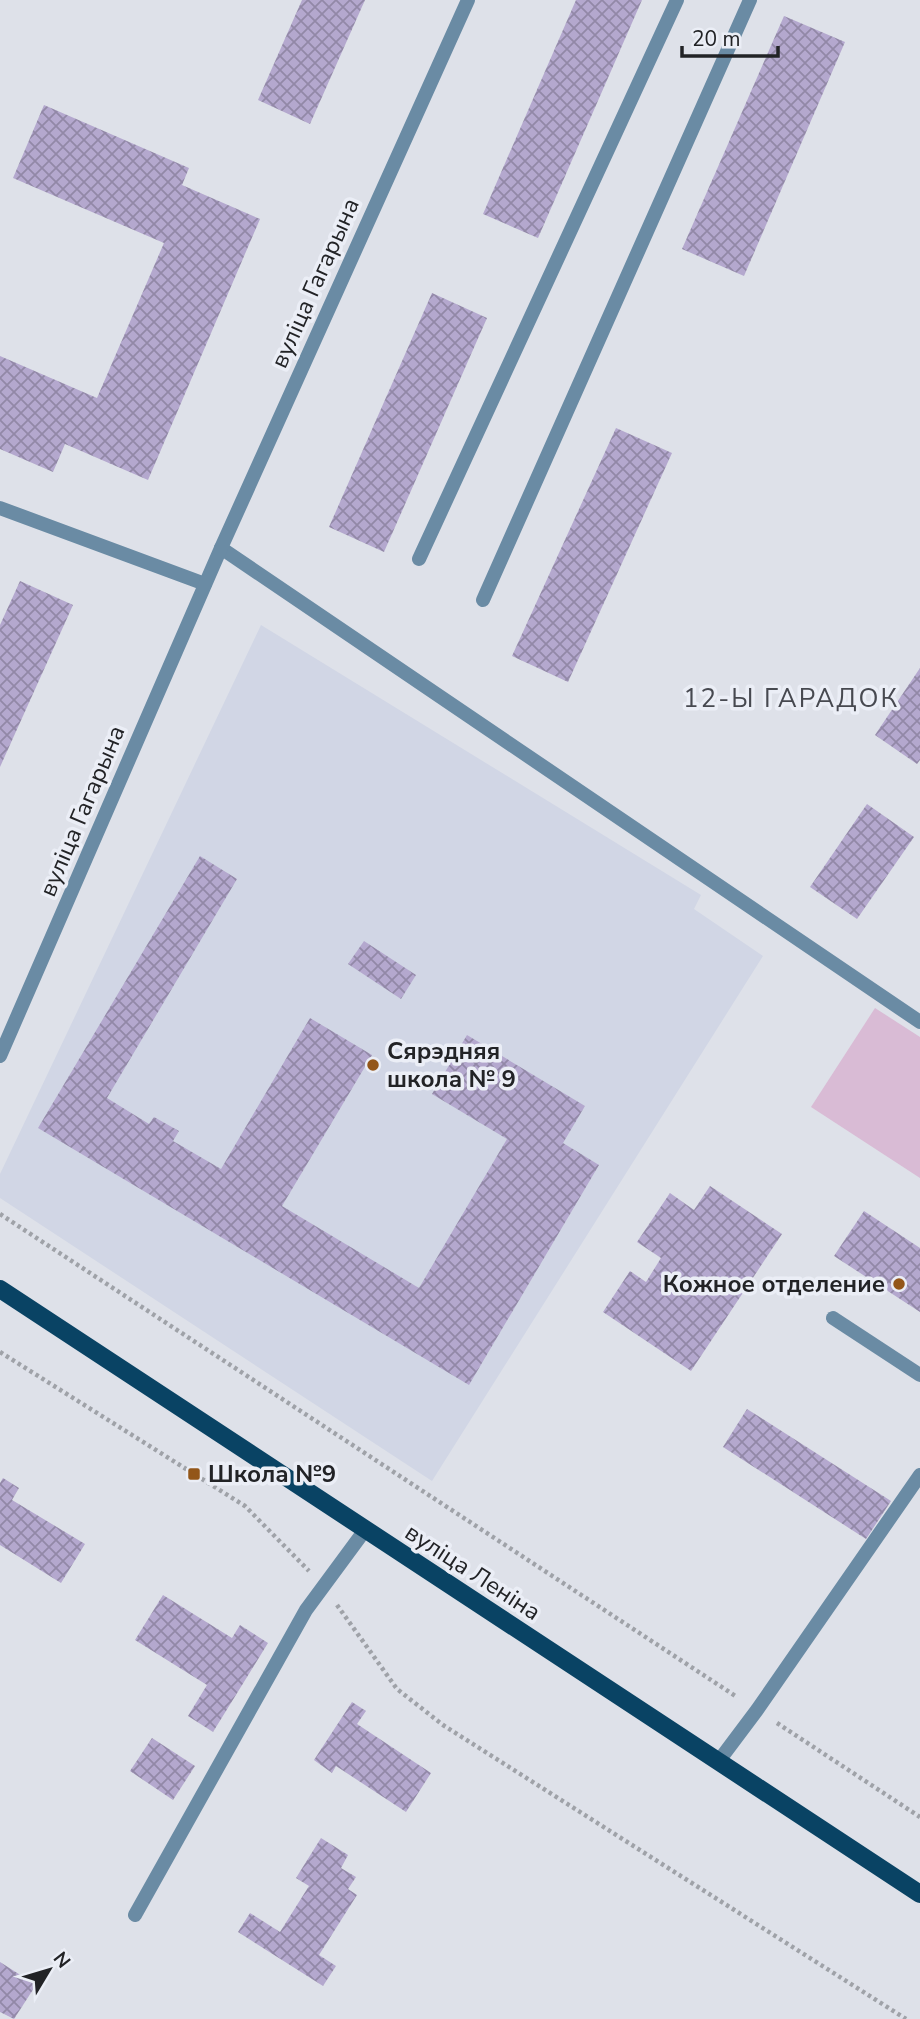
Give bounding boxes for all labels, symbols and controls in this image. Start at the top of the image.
scale bar [682,14,778,58]
text: 20 m [692,25,741,53]
street label: вуліца Гагарына [263,193,367,373]
district label: 12-Ы ГАРАДОК [683,681,899,716]
street label: вуліца Гагарына [32,721,132,901]
place label: Сярэдняя школа № 9 [387,1035,516,1095]
marker: Сярэдняя школа № 9 [365,1057,381,1073]
place label: Кожное отделение [663,1268,885,1300]
marker: Кожное отделение [891,1276,907,1292]
place label: Школа №9 [208,1458,336,1490]
marker: Школа №9 [186,1466,202,1482]
street label: вуліца Леніна [399,1516,547,1628]
north arrow [14,1935,84,2005]
text: N [47,1947,76,1974]

